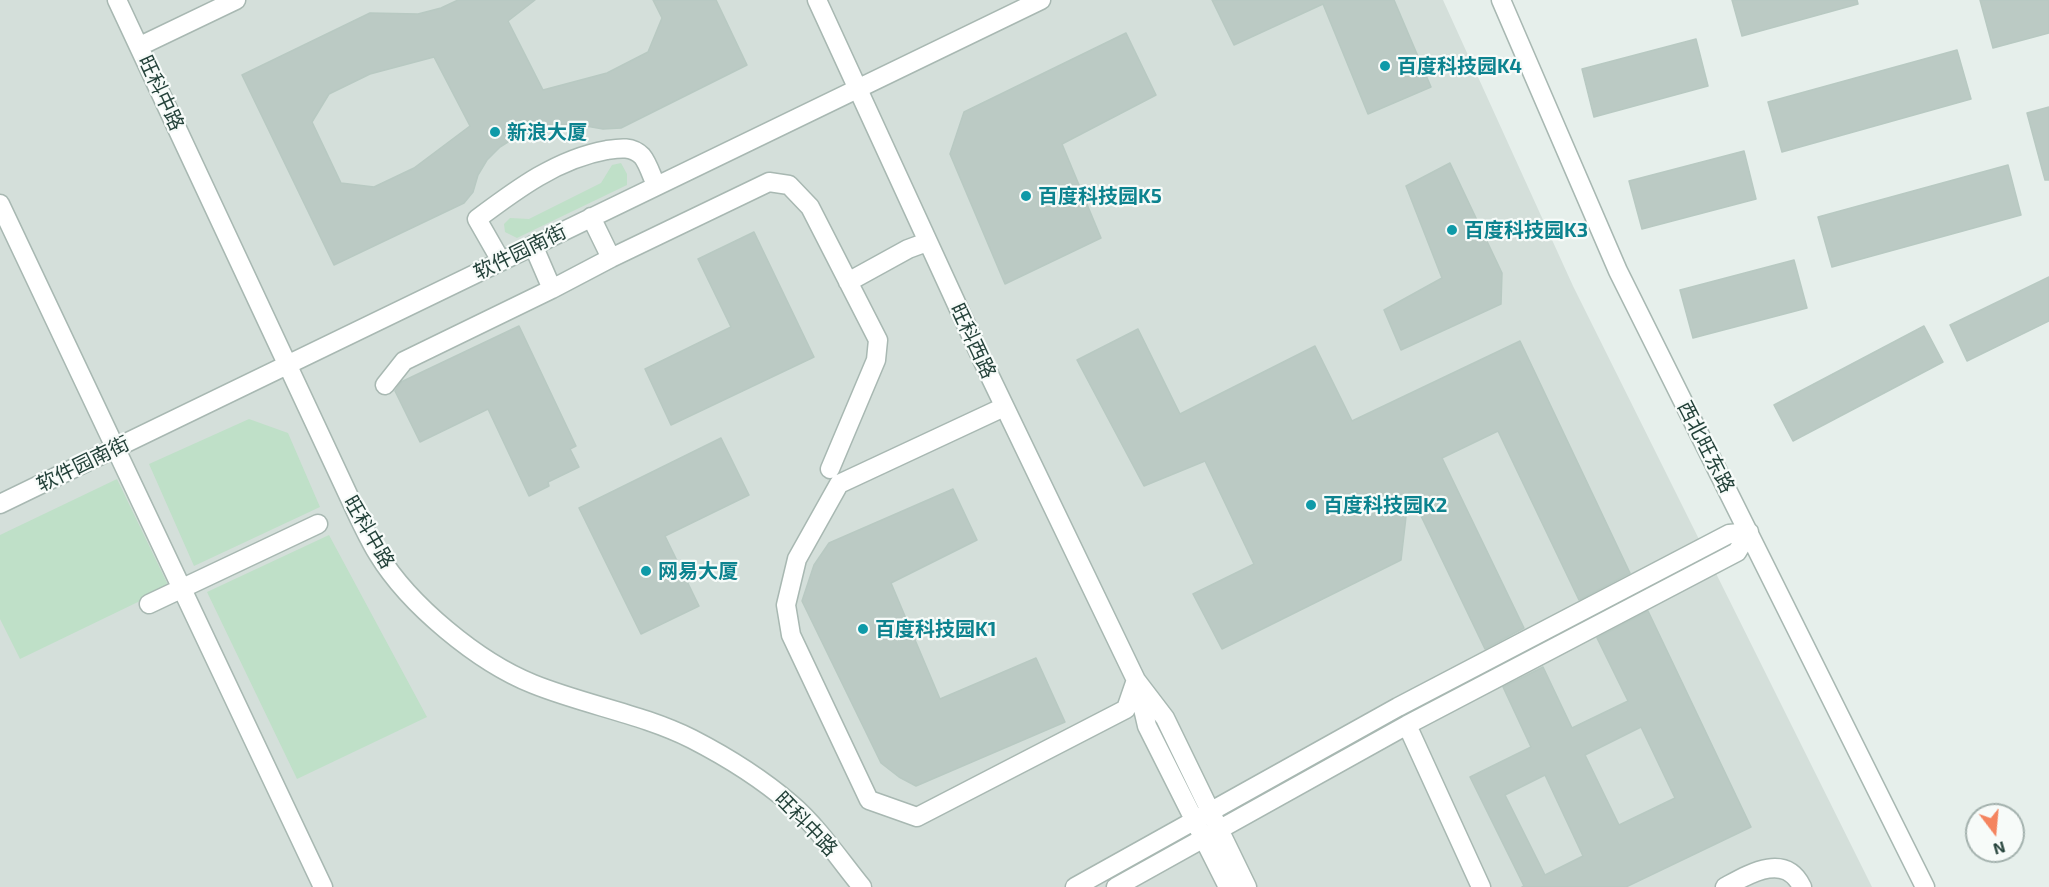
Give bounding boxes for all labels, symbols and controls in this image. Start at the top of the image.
street label: 旺科中路 [133,52,189,134]
place label: 百度科技园K4 [1397,54,1522,78]
marker: 百度科技园K4 [1378,59,1392,73]
place label: 新浪大厦 [507,120,587,144]
marker: 新浪大厦 [488,125,502,139]
place label: 百度科技园K5 [1038,184,1162,208]
marker: 百度科技园K5 [1019,189,1033,203]
place label: 百度科技园K3 [1464,218,1588,242]
street label: 软件园南街 [470,219,570,285]
marker: 百度科技园K3 [1445,223,1459,237]
street label: 旺科西路 [945,300,1001,382]
street label: 西北旺东路 [1673,397,1739,497]
street label: 软件园南街 [33,431,133,497]
street label: 旺科中路 [339,491,399,573]
place label: 百度科技园K2 [1323,493,1447,517]
marker: 百度科技园K2 [1304,498,1318,512]
place label: 网易大厦 [658,559,738,583]
marker: 网易大厦 [639,564,653,578]
place label: 百度科技园K1 [875,617,996,641]
marker: 百度科技园K1 [856,622,870,636]
street label: 旺科中路 [770,787,842,861]
north arrow [1965,803,2025,863]
text: N [1991,838,2008,860]

